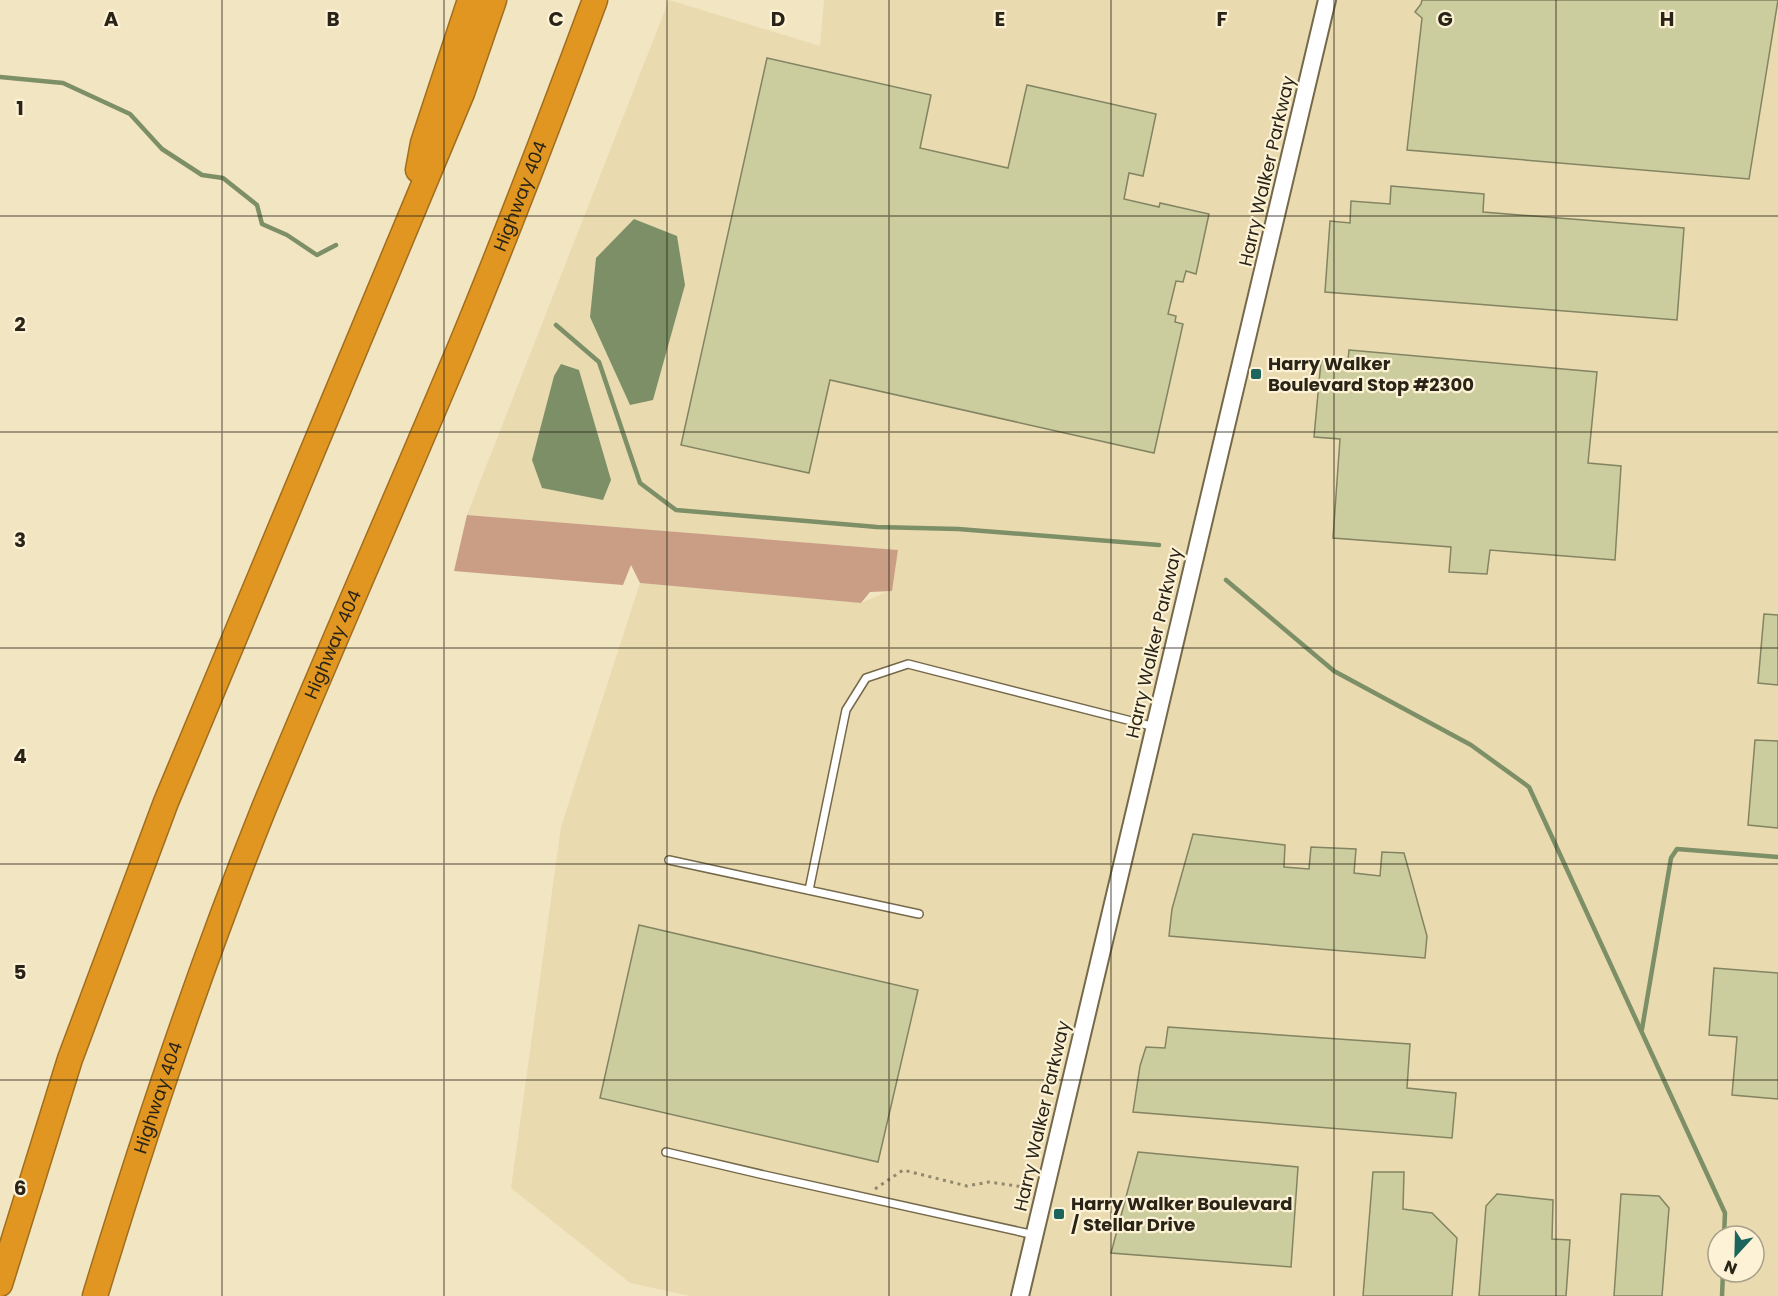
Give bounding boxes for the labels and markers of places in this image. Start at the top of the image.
place label: Harry Walker Boulevard Stop #2300 [1268,351,1474,397]
marker: Harry Walker Boulevard Stop #2300 [1249,367,1263,381]
place label: Harry Walker Boulevard / Stellar Drive [1071,1191,1292,1237]
marker: Harry Walker Boulevard / Stellar Drive [1052,1207,1066,1221]

